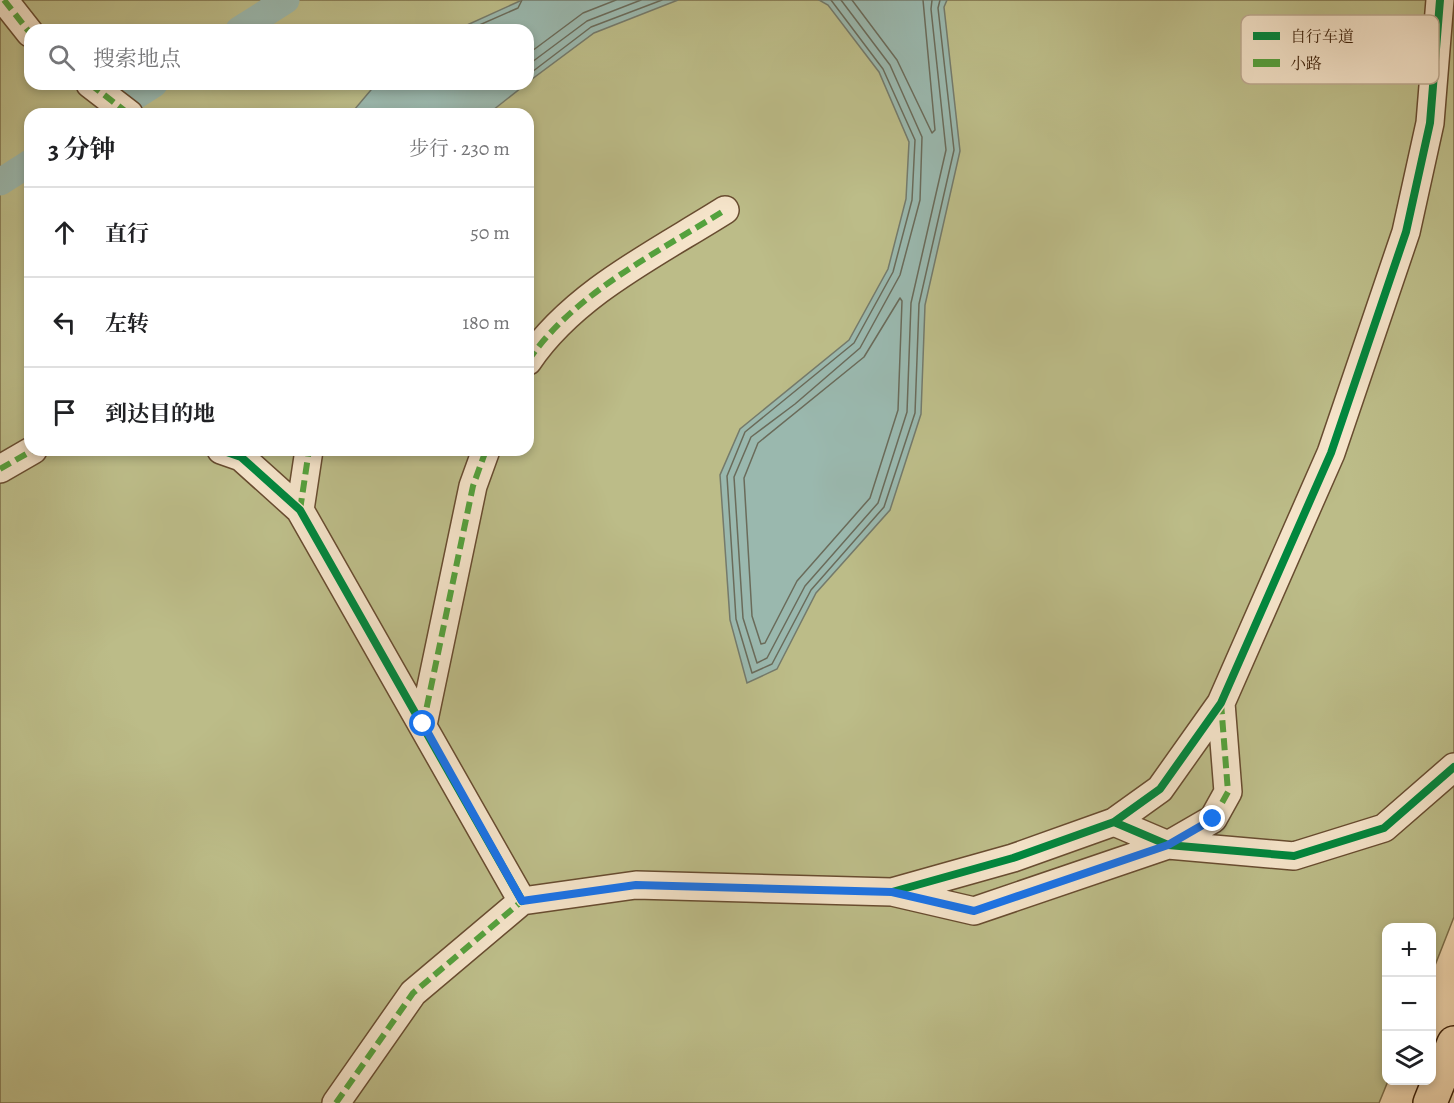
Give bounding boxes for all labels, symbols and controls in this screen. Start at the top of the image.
legend [1241,15,1439,84]
search box [24,24,534,90]
text: 自行车道 [1290,26,1354,48]
icon: search [45,41,78,74]
text: 搜索地点 [93,44,181,74]
text: 小路 [1290,53,1322,75]
text: 3 分钟 [48,132,116,167]
text: 步行 · 230 m [409,135,510,162]
icon: ahead [48,216,81,249]
text: 直行 [105,219,149,249]
text: 50 m [470,219,510,246]
icon: left [48,306,81,339]
text: 左转 [105,309,149,339]
text: 180 m [462,309,510,336]
icon: arrive [48,396,81,429]
text: 到达目的地 [105,399,215,429]
route start [409,710,435,736]
route end [1199,805,1225,831]
map controls [1382,923,1436,1085]
button: + [1382,923,1436,977]
button: − [1382,977,1436,1031]
button: layers [1382,1031,1436,1085]

